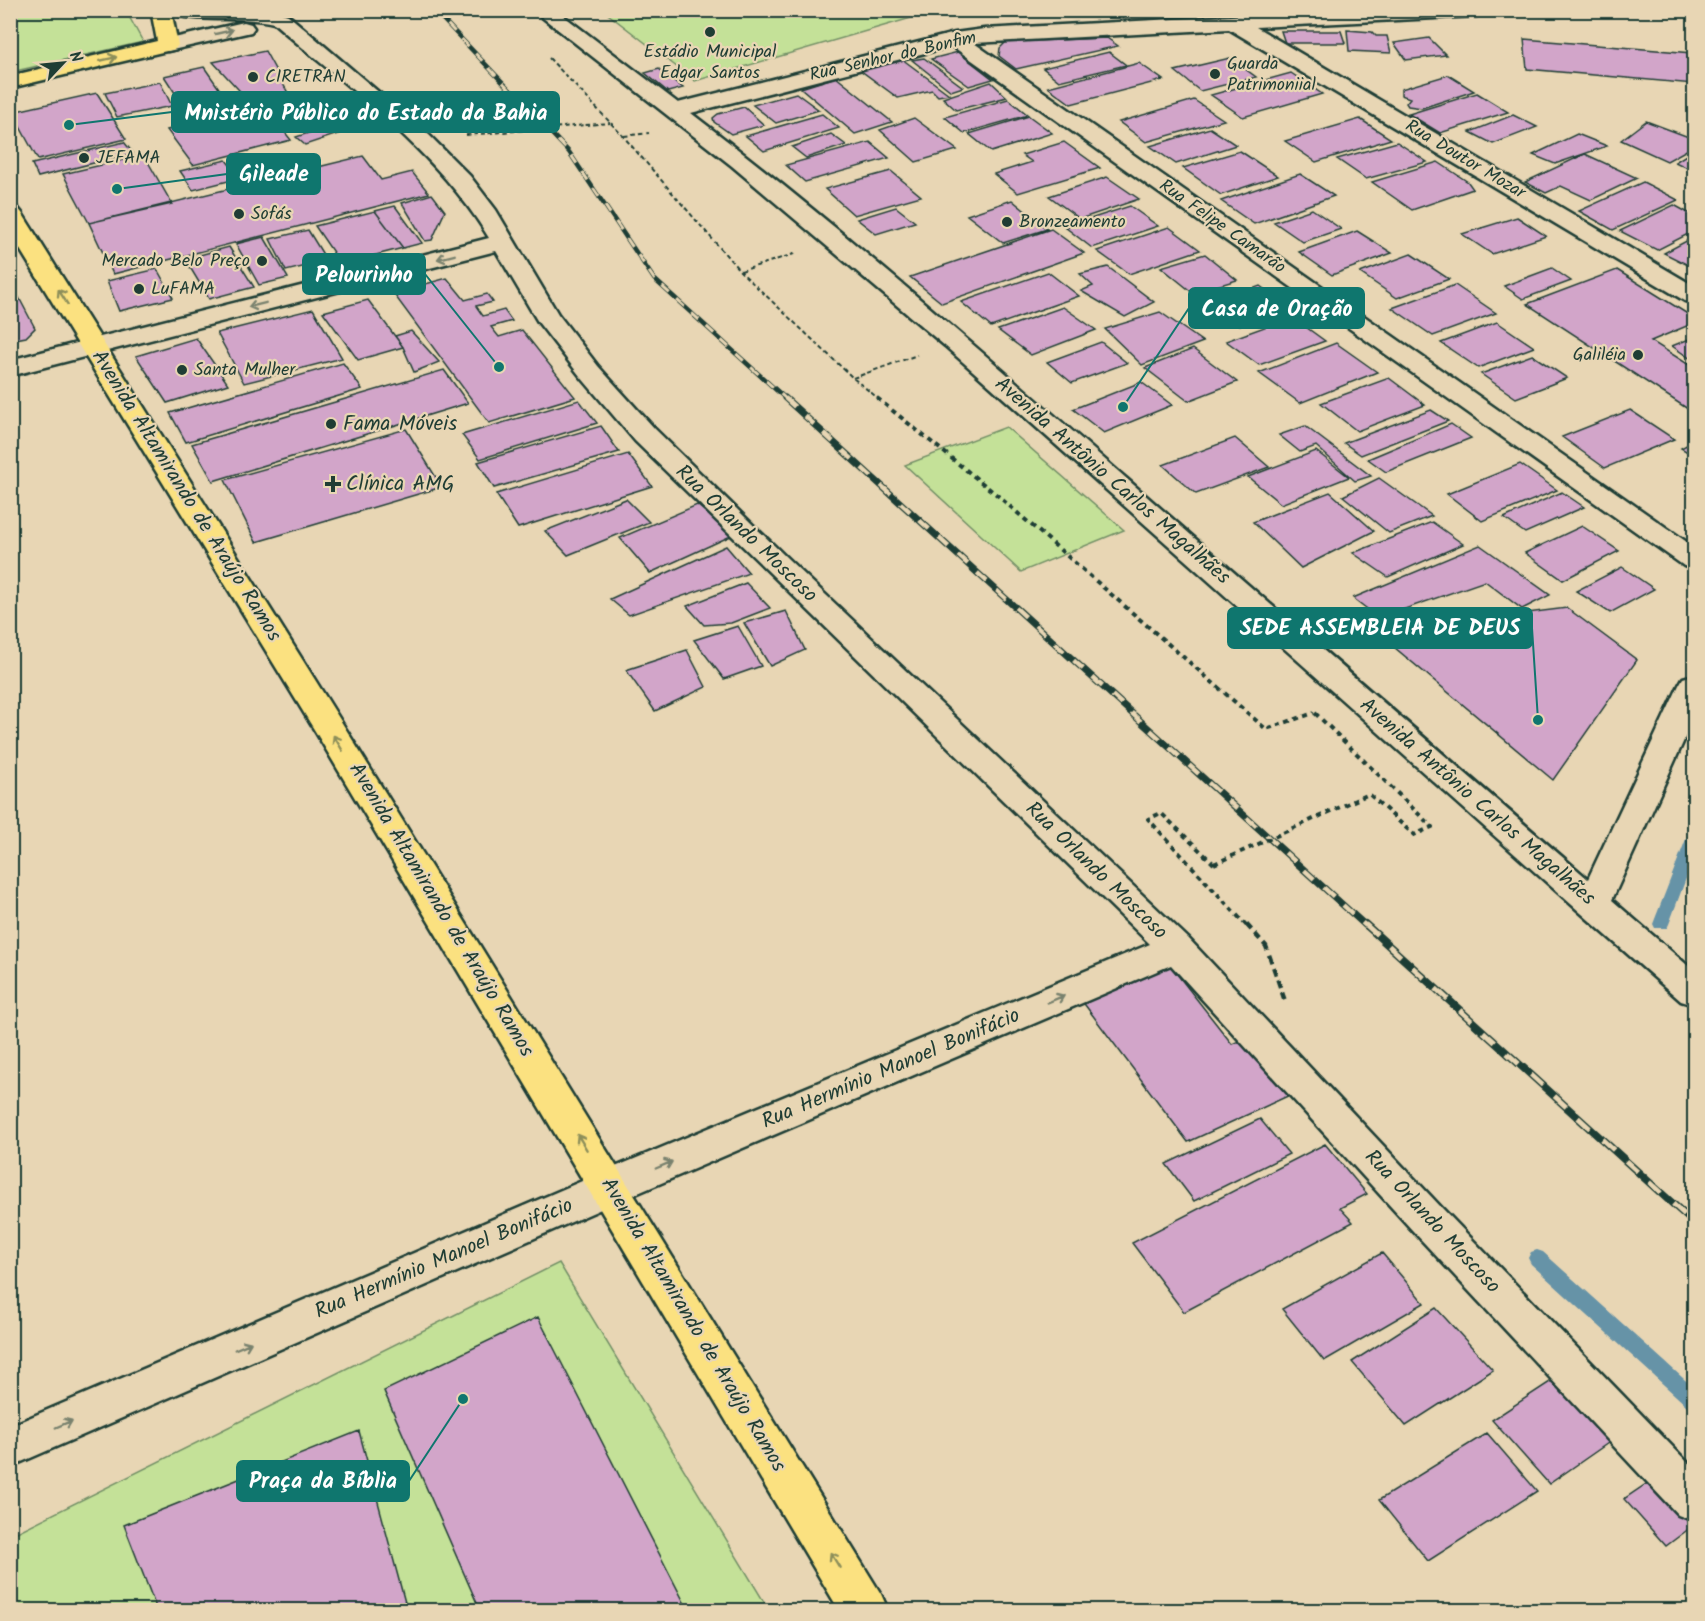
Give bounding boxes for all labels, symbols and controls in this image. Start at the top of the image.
street label: Rua Senhor do Bonfim [807,24,979,90]
marker: Estádio Municipal Edgar Santos [703,25,717,39]
one-way arrow [214,26,233,38]
north arrow [33,33,93,93]
place label: Estádio Municipal Edgar Santos [644,38,777,88]
text: N [62,47,89,67]
place label: Guarda Patrimoniial [1227,50,1317,100]
one-way arrow [98,53,117,65]
place label: CIRETRAN [265,63,346,92]
marker: Guarda Patrimoniial [1208,67,1222,81]
marker: CIRETRAN [246,70,260,84]
callout: Mnistério Público do Estado da Bahia [172,92,559,132]
text: Mnistério Público do Estado da Bahia [185,97,547,132]
street label: Rua Doutor Mozar [1399,112,1532,208]
place label: JEFAMA [96,144,161,173]
marker: JEFAMA [77,151,91,165]
callout: Gileade [227,154,320,194]
text: Gileade [239,158,309,193]
street label: Rua Felipe Camarão [1152,172,1292,282]
place label: Sofás [251,200,292,229]
marker: Sofás [232,207,246,221]
place label: Bronzeamento [1019,208,1126,237]
marker: Bronzeamento [1000,215,1014,229]
place label: Mercado Belo Preço [102,247,250,276]
one-way arrow [436,251,455,263]
marker: Mercado Belo Preço [255,254,269,268]
callout: Pelourinho [303,254,425,294]
text: Pelourinho [315,259,413,294]
place label: LuFAMA [151,275,215,304]
marker: LuFAMA [132,282,146,296]
callout: Casa de Oração [1189,288,1364,328]
one-way arrow [56,289,68,306]
text: Casa de Oração [1202,293,1352,328]
one-way arrow [247,299,266,311]
place label: Galiléia [1573,341,1626,370]
street label: Avenida Altamirando de Araújo Ramos [82,344,290,648]
marker: Galiléia [1631,348,1645,362]
place label: Santa Mulher [194,356,296,385]
marker: Santa Mulher [175,363,189,377]
street label: Avenida Antônio Carlos Magalhães [986,369,1238,593]
place label: Fama Móveis [343,408,457,441]
marker: Fama Móveis [324,417,338,431]
street label: Rua Orlando Moscoso [667,457,825,611]
place label: Clínica AMG [346,468,455,501]
marker: Clínica AMG [324,475,342,493]
callout: SEDE ASSEMBLEIA DE DEUS [1228,608,1532,648]
text: SEDE ASSEMBLEIA DE DEUS [1240,612,1521,647]
street label: Avenida Antônio Carlos Magalhães [1351,690,1603,914]
one-way arrow [332,735,344,752]
street label: Avenida Altamirando de Araújo Ramos [340,756,542,1064]
street label: Rua Orlando Moscoso [1017,794,1175,948]
one-way arrow [1047,993,1065,1004]
street label: Rua Hermínio Manoel Bonifácio [757,1000,1025,1138]
one-way arrow [576,1134,588,1151]
street label: Rua Orlando Moscoso [1356,1142,1508,1302]
one-way arrow [654,1159,673,1170]
street label: Avenida Altamirando de Araújo Ramos [592,1171,794,1479]
street label: Rua Hermínio Manoel Bonifácio [310,1190,578,1328]
one-way arrow [234,1340,252,1351]
one-way arrow [55,1417,73,1429]
callout: Praça da Bíblia [237,1461,409,1501]
text: Praça da Bíblia [249,1465,397,1500]
one-way arrow [829,1552,841,1569]

